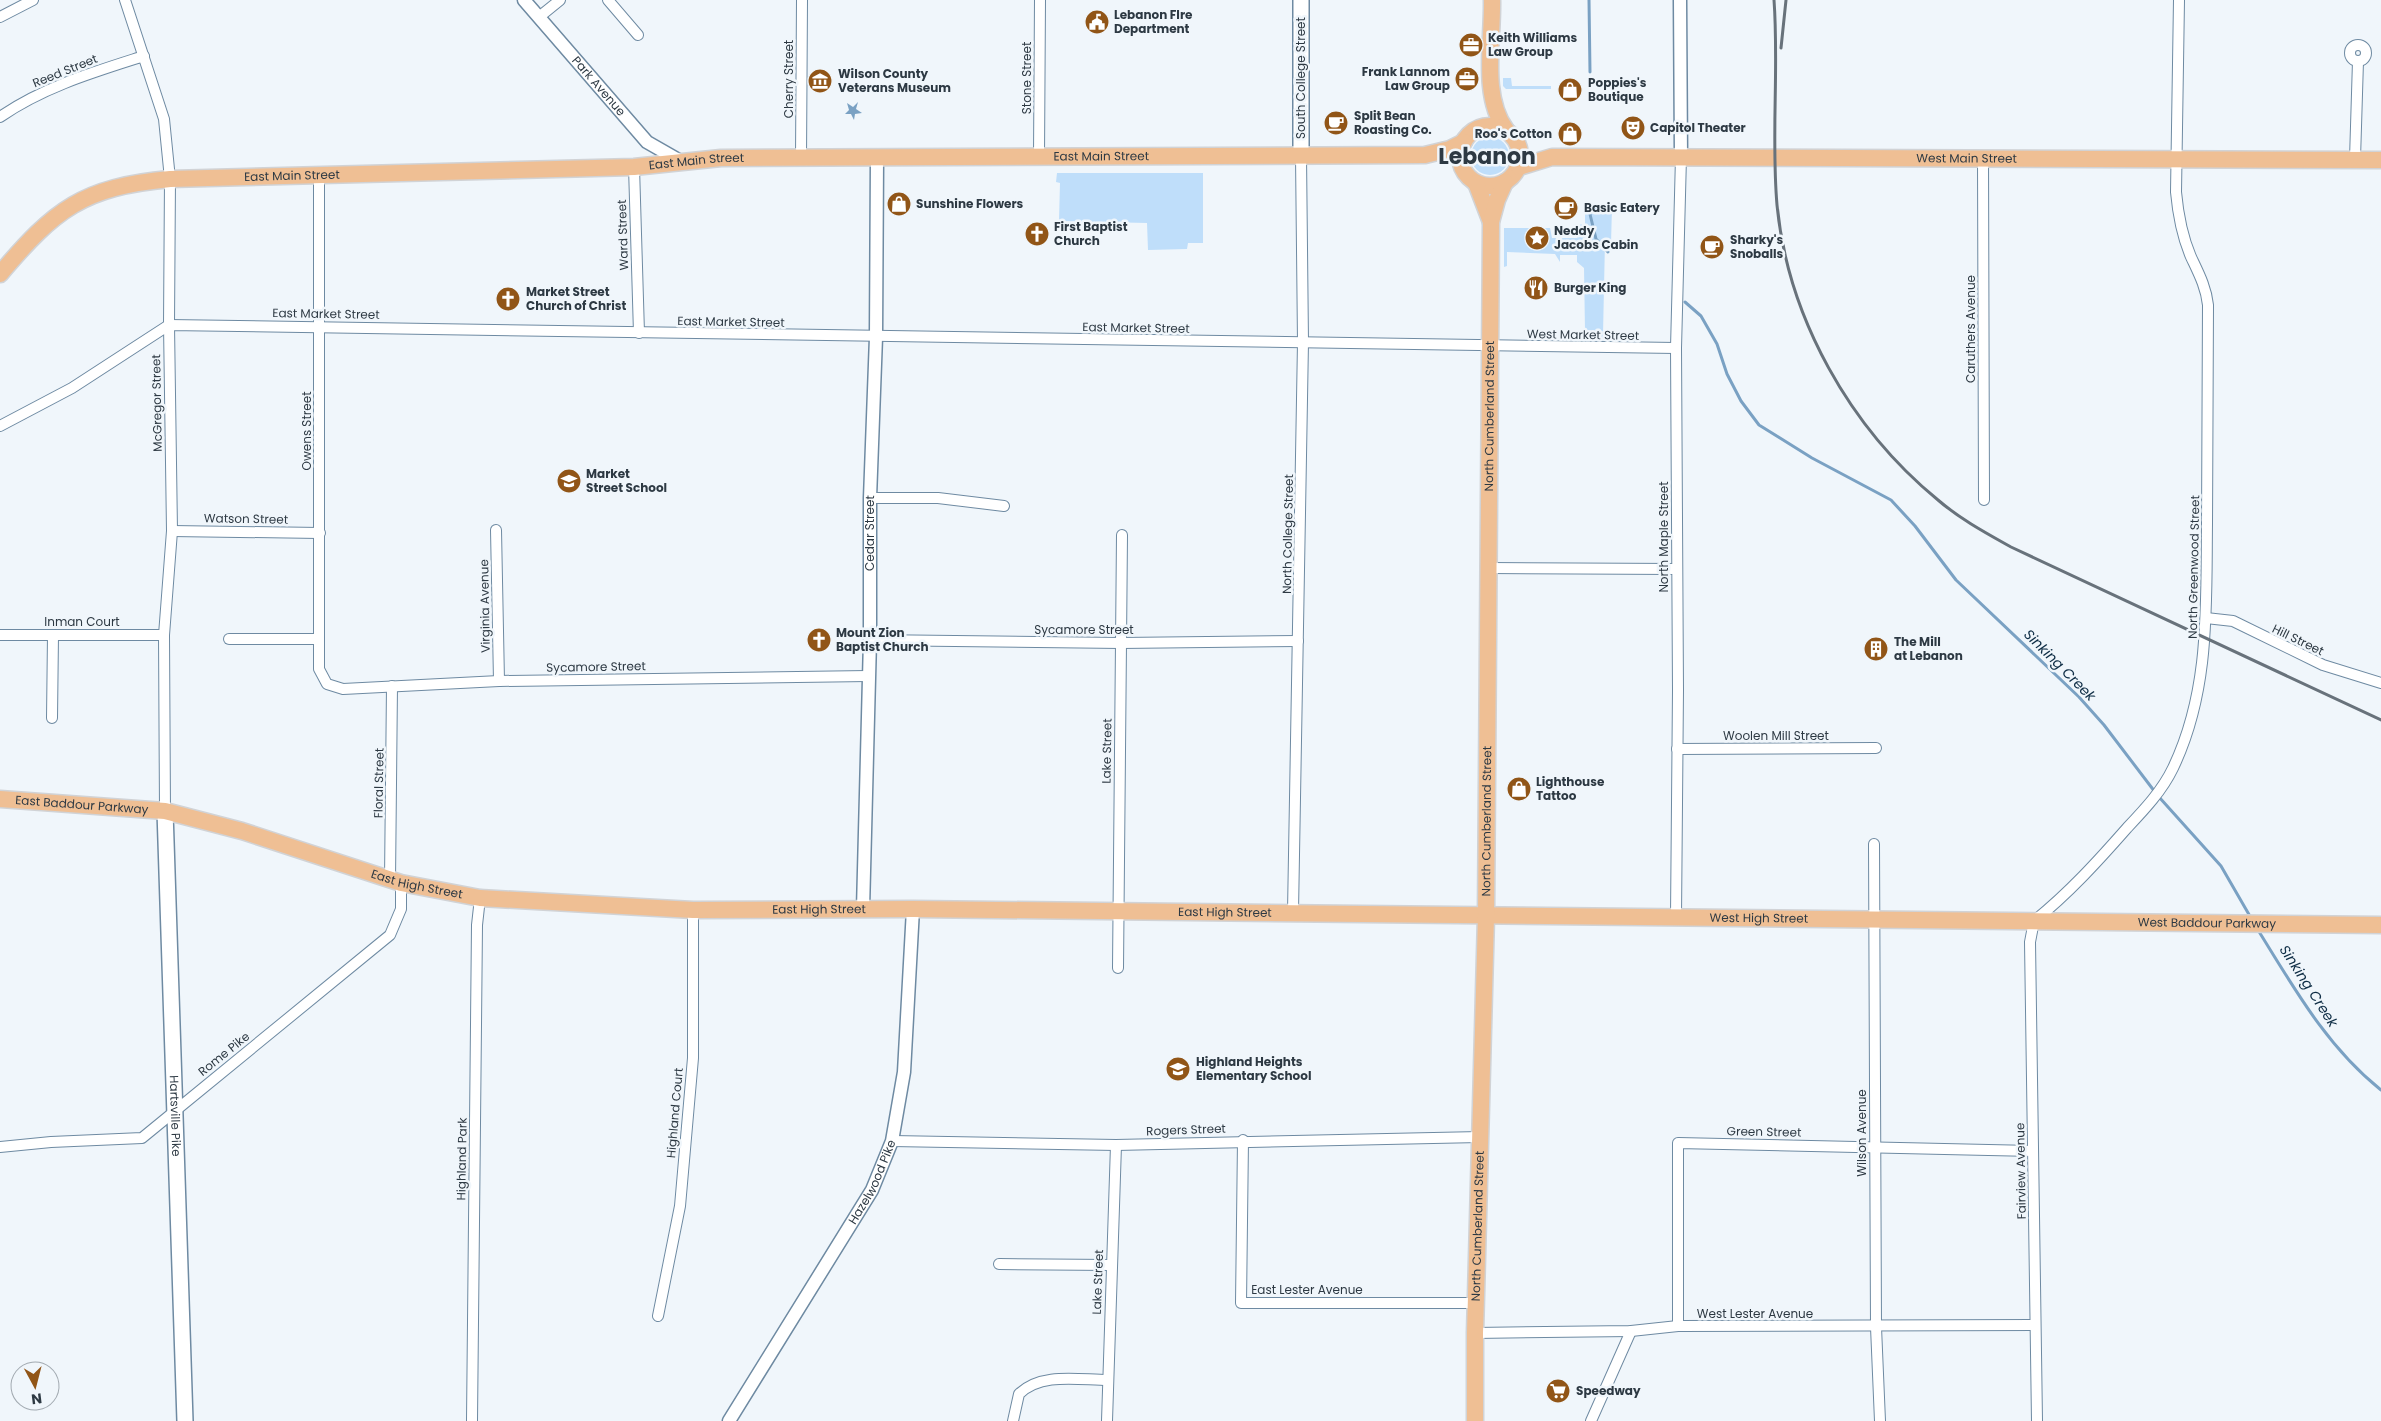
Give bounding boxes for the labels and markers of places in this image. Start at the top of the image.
place label: Lebanon FIre Department [1114,6,1193,37]
public building icon: Lebanon FIre Department [1084,9,1110,35]
place label: Keith Williams Law Group [1488,29,1577,60]
office icon: Keith Williams Law Group [1458,32,1484,58]
place label: Frank Lannom Law Group [1362,63,1450,94]
place label: Wilson County Veterans Museum [838,65,951,96]
office icon: Frank Lannom Law Group [1454,66,1480,92]
museum icon: Wilson County Veterans Museum [807,68,833,94]
place label: Poppies's Boutique [1588,74,1647,105]
shop icon: Poppies's Boutique [1557,77,1583,103]
place label: Split Bean Roasting Co. [1354,107,1432,138]
cafe icon: Split Bean Roasting Co. [1323,110,1349,136]
theatre icon: Capitol Theater [1620,115,1646,141]
place label: Capitol Theater [1650,119,1746,136]
shop icon: Roo's Cotton [1557,121,1583,147]
place label: Roo's Cotton [1475,125,1552,142]
shop icon: Sunshine Flowers [886,191,912,217]
place label: Sunshine Flowers [916,195,1024,212]
cafe icon: Basic Eatery [1553,195,1579,221]
place label: Basic Eatery [1584,199,1660,216]
place label: First Baptist Church [1054,218,1128,249]
church icon: First Baptist Church [1024,221,1050,247]
place label: Neddy Jacobs Cabin [1554,222,1638,253]
place icon: Neddy Jacobs Cabin [1524,225,1550,251]
place label: Sharky's Snoballs [1730,231,1783,262]
cafe icon: Sharky's Snoballs [1699,234,1725,260]
restaurant icon: Burger King [1523,275,1549,301]
place label: Burger King [1554,279,1627,296]
place label: Market Street Church of Christ [526,283,626,314]
church icon: Market Street Church of Christ [495,286,521,312]
place label: Market Street School [586,465,667,496]
school or university icon: Market Street School [556,468,582,494]
place label: Mount Zion Baptist Church [836,624,929,655]
church icon: Mount Zion Baptist Church [806,627,832,653]
place label: The Mill at Lebanon [1894,633,1963,664]
building icon: The Mill at Lebanon [1863,636,1889,662]
place label: Lighthouse Tattoo [1536,773,1605,804]
shop icon: Lighthouse Tattoo [1506,776,1532,802]
place label: Highland Heights Elementary School [1196,1053,1311,1084]
school or university icon: Highland Heights Elementary School [1165,1056,1191,1082]
supermarket icon: Speedway [1545,1378,1571,1404]
place label: Speedway [1576,1382,1641,1399]

